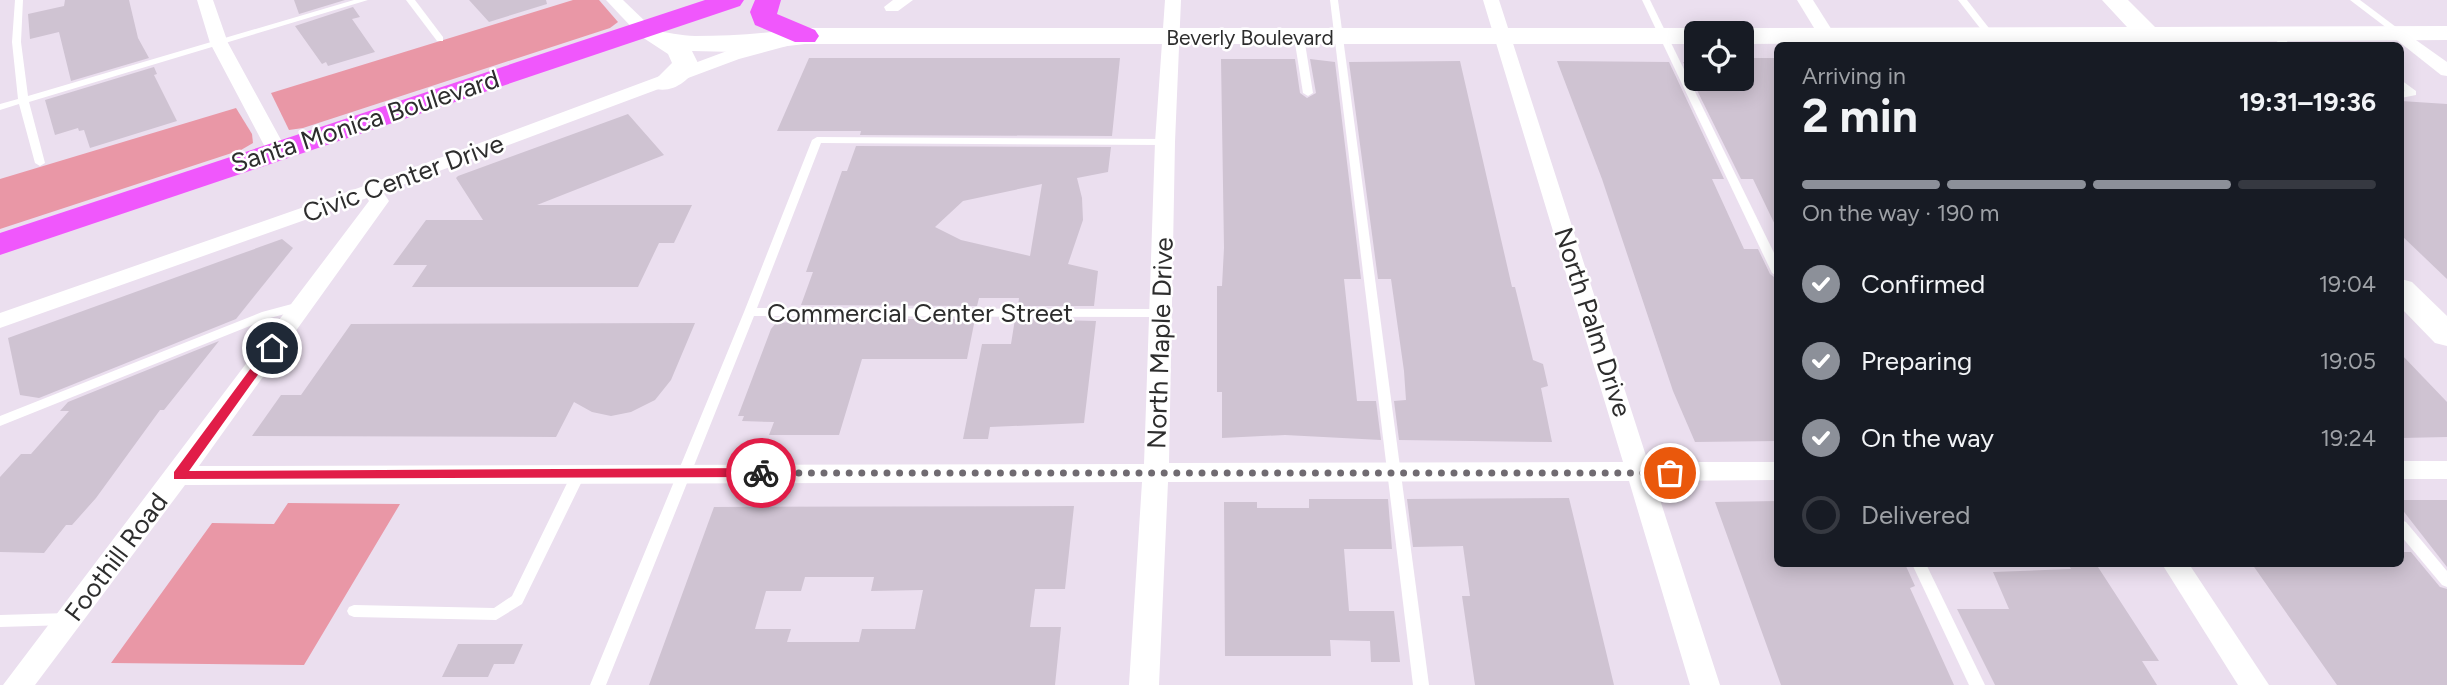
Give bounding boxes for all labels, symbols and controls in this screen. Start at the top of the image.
map controls [1684,21,1754,91]
button: locate [1684,21,1754,91]
street label: Beverly Boulevard [1166,25,1334,50]
text: Arriving in [1802,62,1906,90]
street label: Santa Monica Boulevard [227,63,503,179]
text: 19:31–19:36 [2239,86,2376,118]
text: 2 min [1802,88,1918,144]
street label: Civic Center Drive [298,127,508,229]
text: On the way · 190 m [1802,199,1999,227]
street label: North Palm Drive [1547,223,1639,421]
street label: North Maple Drive [1140,237,1180,449]
icon: check [1802,265,1840,303]
text: Confirmed [1861,268,1985,300]
text: 19:04 [2319,270,2376,298]
street label: Commercial Center Street [767,297,1073,329]
pin [242,318,302,378]
icon: home [253,329,291,367]
icon: check [1802,342,1840,380]
text: Preparing [1861,345,1972,377]
text: 19:05 [2320,347,2376,375]
icon: check [1802,419,1840,457]
text: On the way [1861,422,1994,454]
text: 19:24 [2321,424,2376,452]
courier [726,438,796,508]
pin [1640,443,1700,503]
icon: bike [742,454,780,492]
icon: bag [1651,454,1689,492]
street label: Foothill Road [57,487,175,627]
text: Delivered [1861,499,1970,531]

